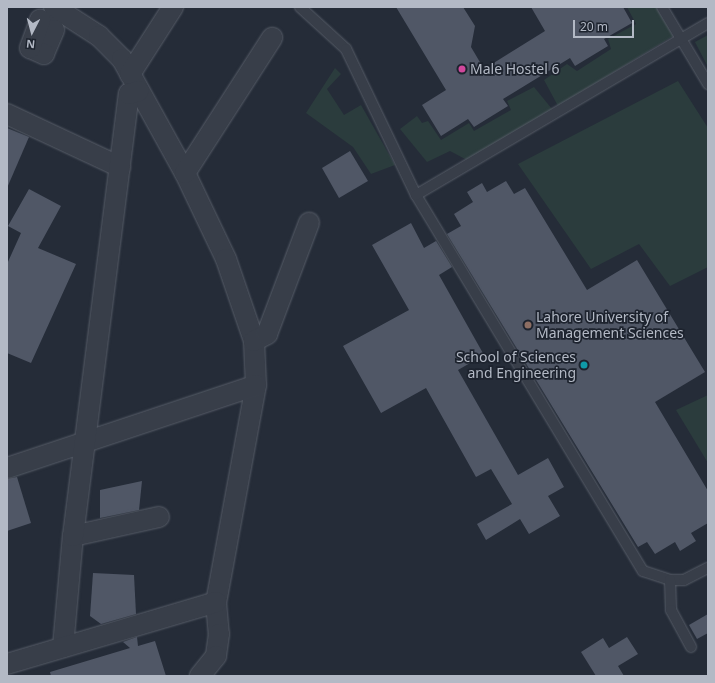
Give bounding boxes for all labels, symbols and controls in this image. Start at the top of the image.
north arrow [12,12,52,52]
scale bar [575,12,636,38]
text: 20 m [580,18,608,35]
text: N [25,37,36,52]
place label: Male Hostel 6 [470,61,559,77]
marker: Male Hostel 6 [457,64,467,74]
place label: Lahore University of Management Sciences [536,309,684,342]
marker: Lahore University of Management Sciences [523,320,533,330]
place label: School of Sciences and Engineering [456,349,576,382]
marker: School of Sciences and Engineering [579,360,589,370]

